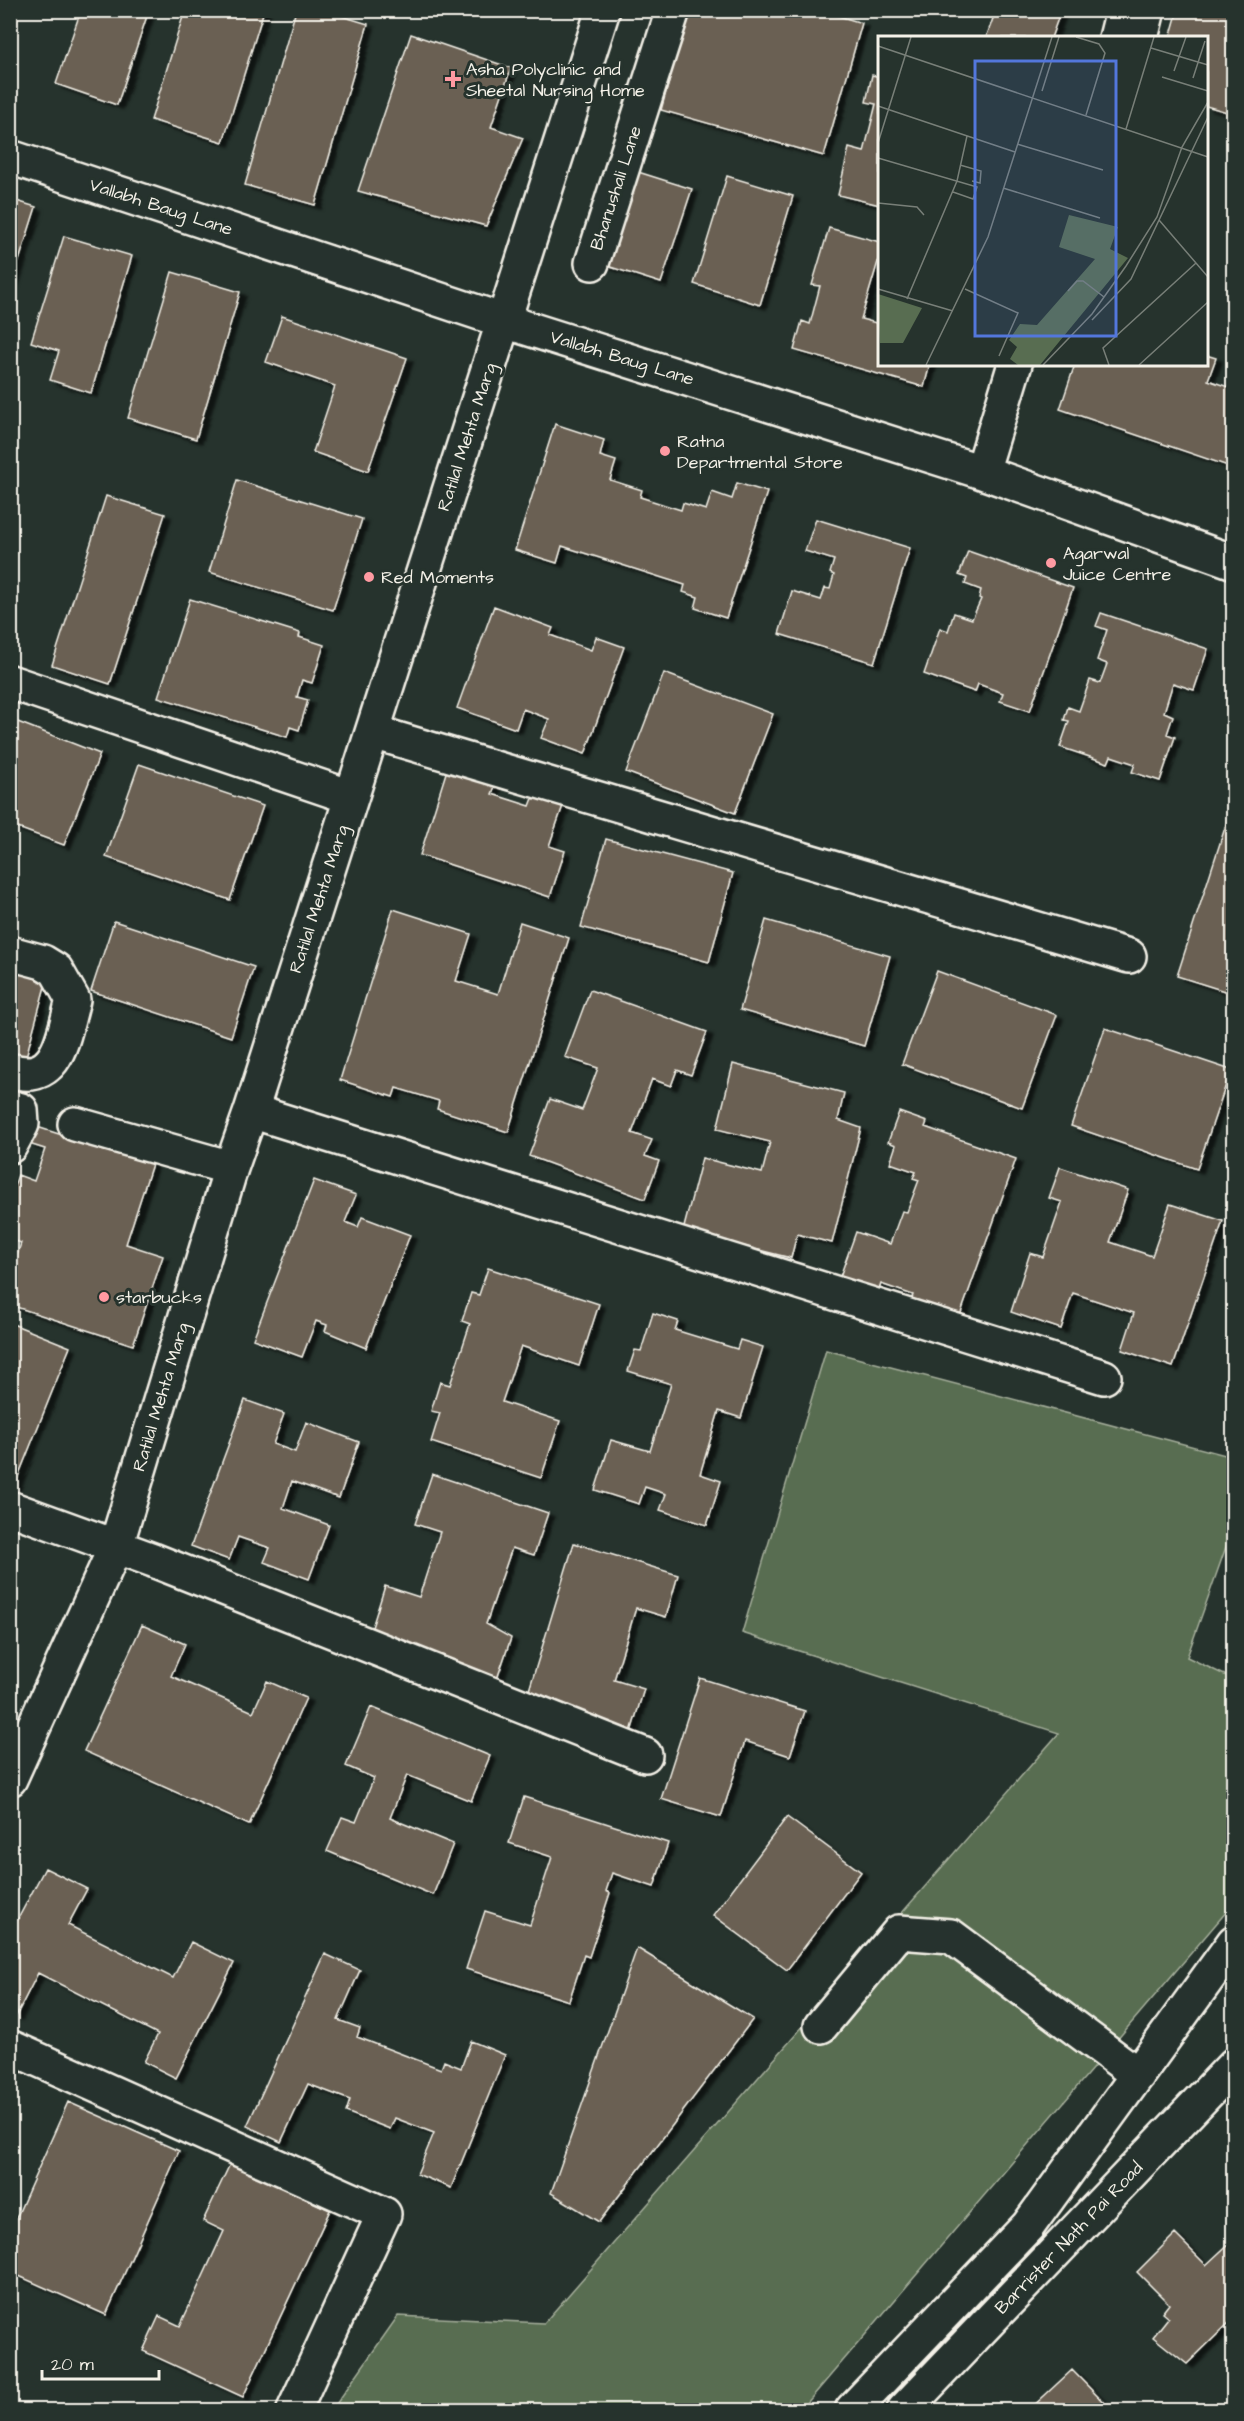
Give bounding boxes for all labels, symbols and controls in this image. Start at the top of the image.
inset map [878,36,1208,366]
place label: Asha Polyclinic and Sheetal Nursing Home [466,57,645,104]
marker: Asha Polyclinic and Sheetal Nursing Home [444,70,462,88]
street label: Bhanushali Lane [584,122,648,253]
street label: Vallabh Baug Lane [86,172,236,243]
street label: Vallabh Baug Lane [547,324,697,393]
street label: Ratilal Mehta Marg [431,360,504,515]
place label: Ratna Departmental Store [677,429,843,475]
marker: Ratna Departmental Store [658,444,672,458]
place label: Agarwal Juice Centre [1063,541,1171,587]
marker: Agarwal Juice Centre [1044,556,1058,570]
place label: Red Moments [381,565,494,590]
marker: Red Moments [362,570,376,584]
street label: Ratilal Mehta Marg [283,822,356,977]
place label: starbucks [116,1285,202,1310]
marker: starbucks [97,1290,111,1304]
street label: Ratilal Mehta Marg [126,1319,196,1475]
street label: Barrister Nath Pai Road [989,2156,1149,2320]
scale bar [42,2343,159,2381]
text: 20 m [51,2352,94,2377]

